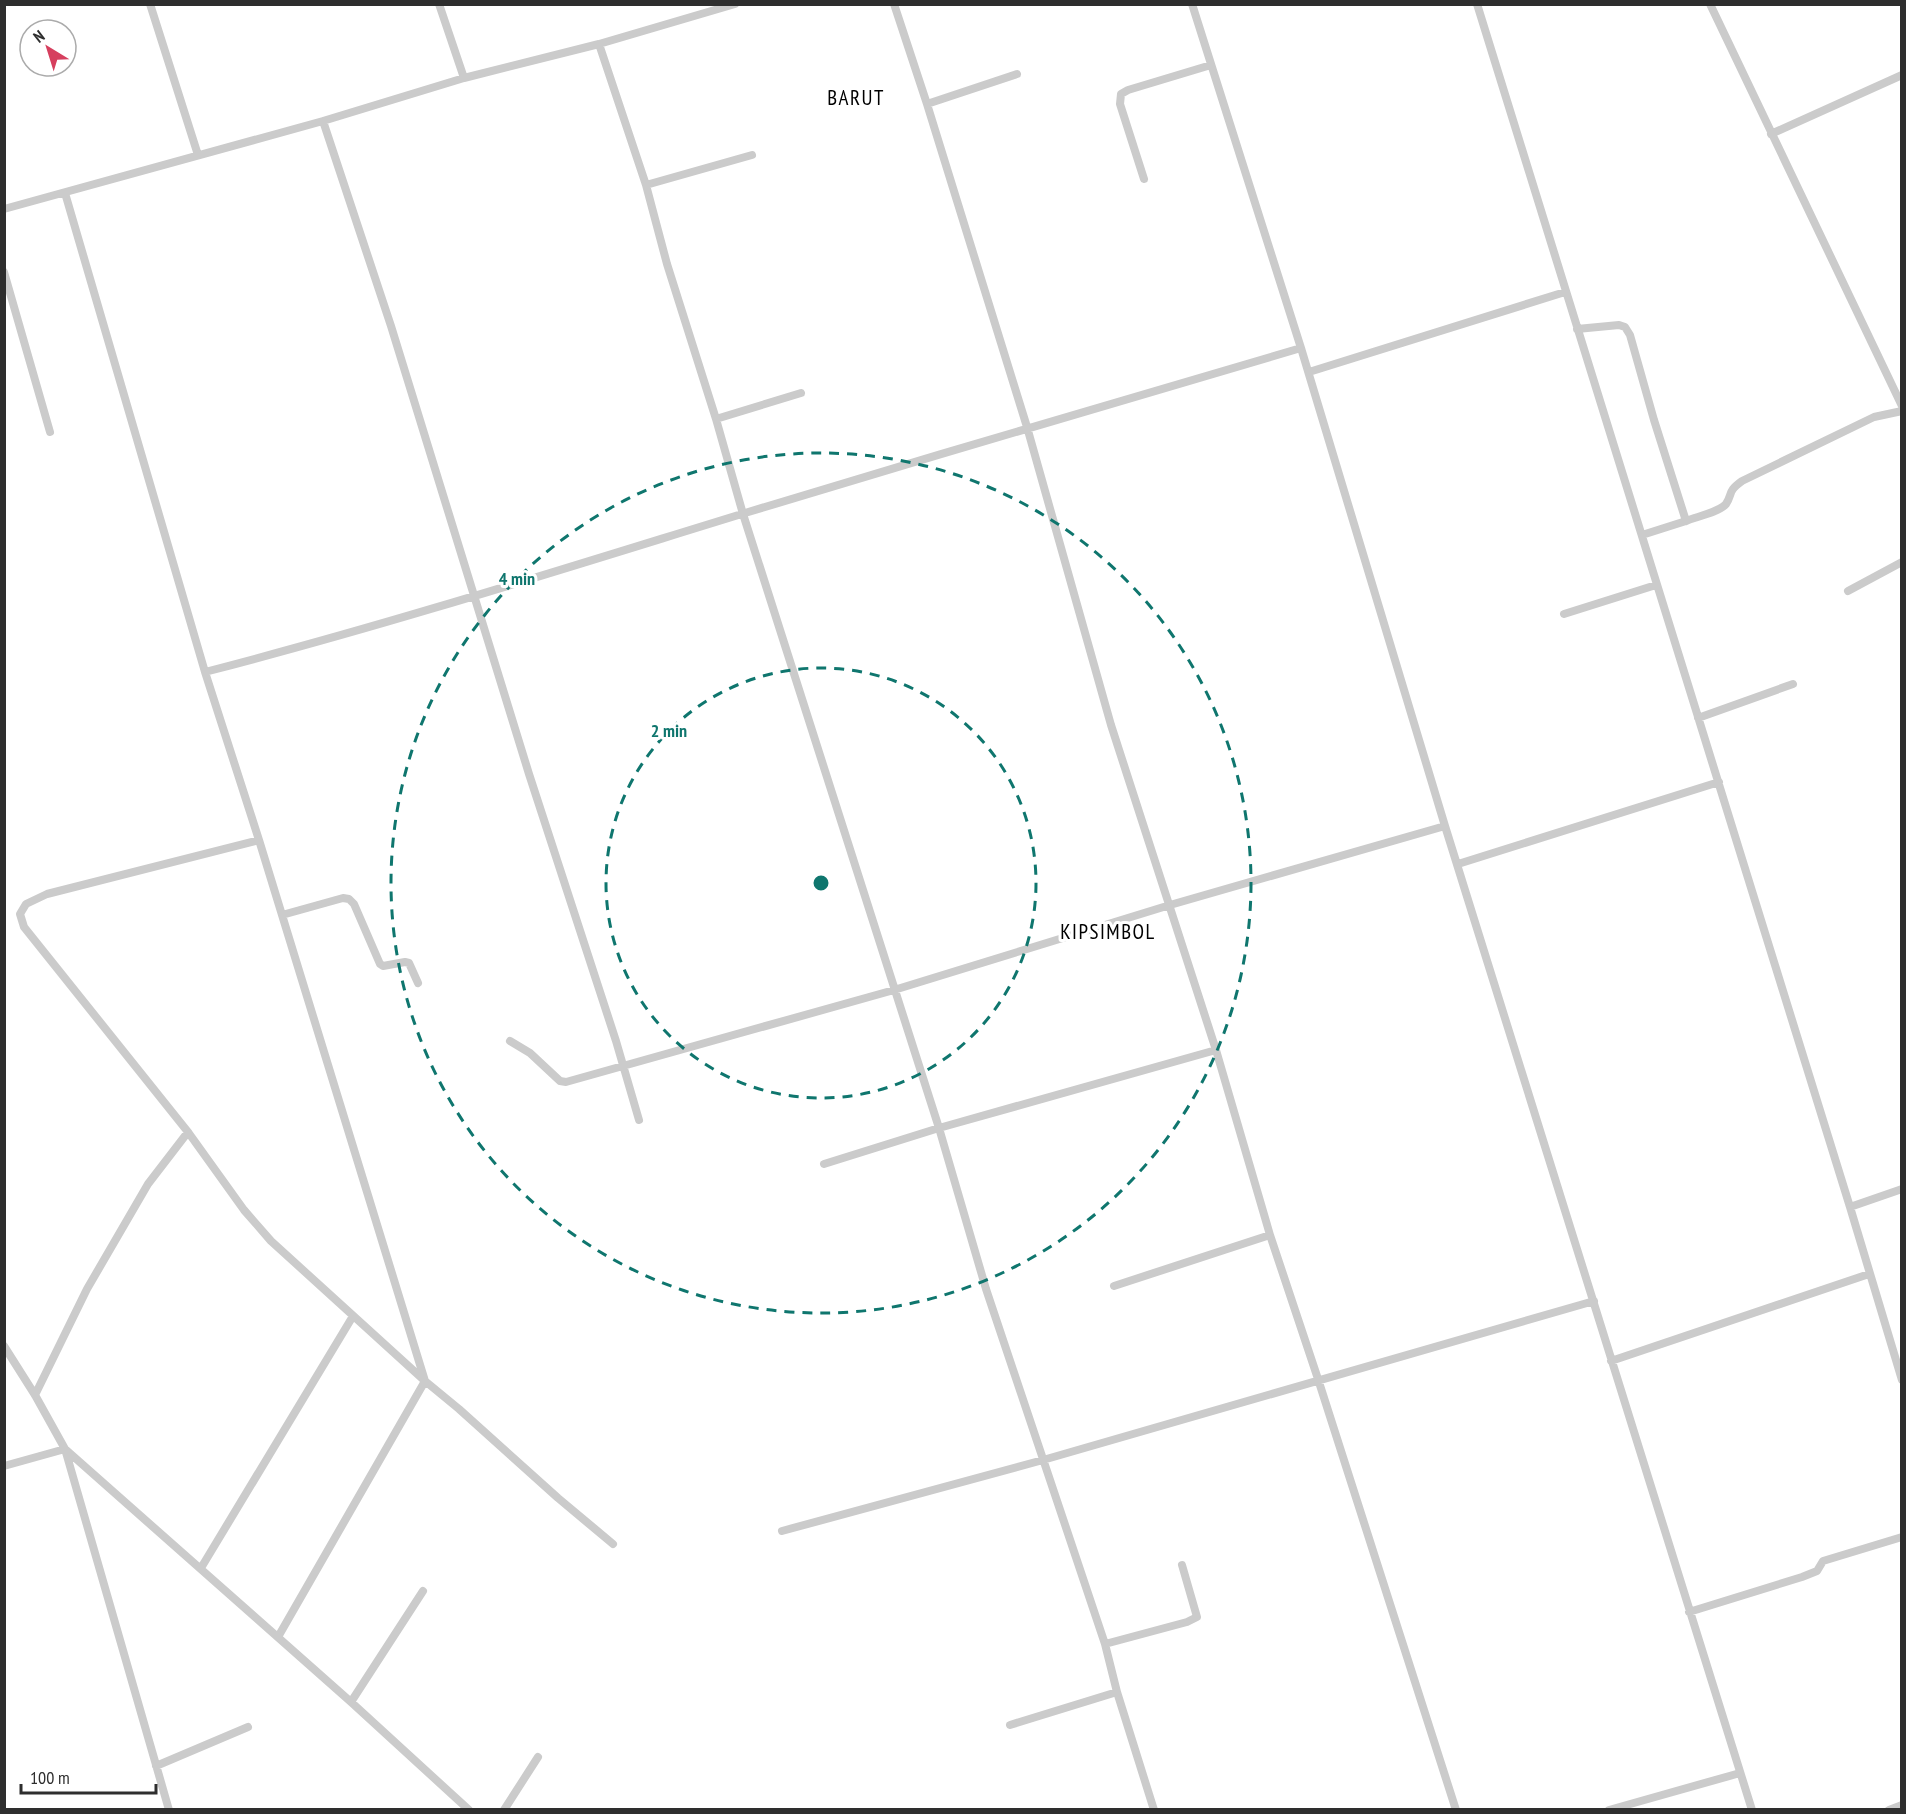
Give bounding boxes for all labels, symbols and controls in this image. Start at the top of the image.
north arrow [18,18,78,78]
text: N [29,26,48,47]
district label: BARUT [827,84,885,111]
text: 4 min [499,567,535,590]
text: 2 min [651,719,687,742]
centre of rings [811,873,831,893]
district label: KIPSIMBOL [1060,918,1156,945]
scale bar [21,1757,156,1795]
text: 100 m [30,1766,70,1789]

